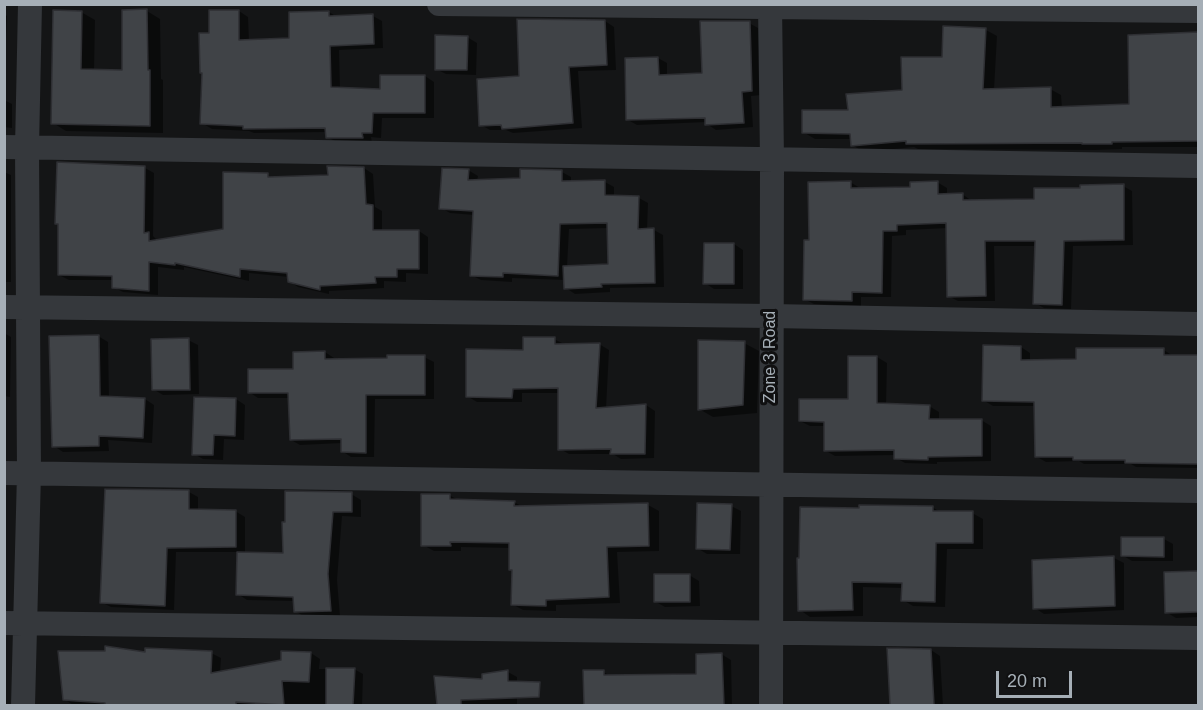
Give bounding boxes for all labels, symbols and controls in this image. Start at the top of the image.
street label: Zone 3 Road [761,311,781,403]
scale bar [999,659,1076,697]
text: 20 m [1007,671,1047,691]

